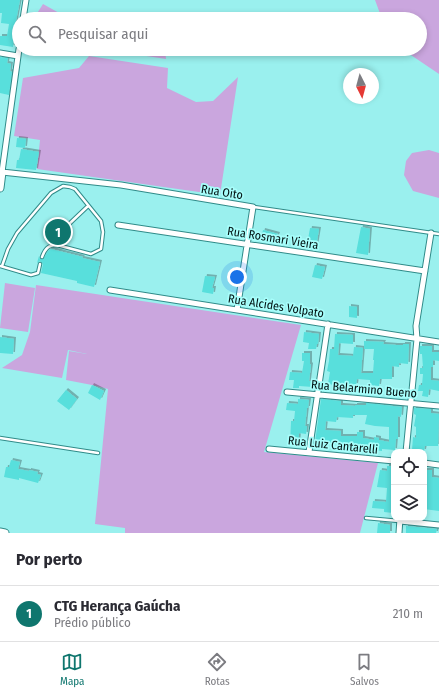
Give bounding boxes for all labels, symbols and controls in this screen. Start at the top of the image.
search box [12,12,427,56]
icon: search [26,23,48,45]
text: Pesquisar aqui [58,25,148,43]
north arrow [343,68,379,104]
street label: Rua Oito [200,182,244,202]
pin: 1 [45,217,71,247]
street label: Rua Rosmari Vieira [226,224,320,252]
your location [227,267,247,287]
street label: Rua Alcides Volpato [227,292,325,320]
street label: Rua Belarmino Bueno [310,377,418,401]
street label: Rua Luiz Cantarelli [287,433,379,457]
map controls [391,449,427,521]
button: locate [391,449,427,485]
button: layers [391,485,427,521]
text: Por perto [16,549,82,570]
text: CTG Herança Gaúcha [54,597,180,615]
text: 1 [26,606,32,621]
text: 210 m [393,606,423,621]
text: Prédio público [54,615,131,630]
tab: Mapa [60,651,84,688]
tab: Rotas [205,651,230,688]
tab: Salvos [350,651,379,688]

